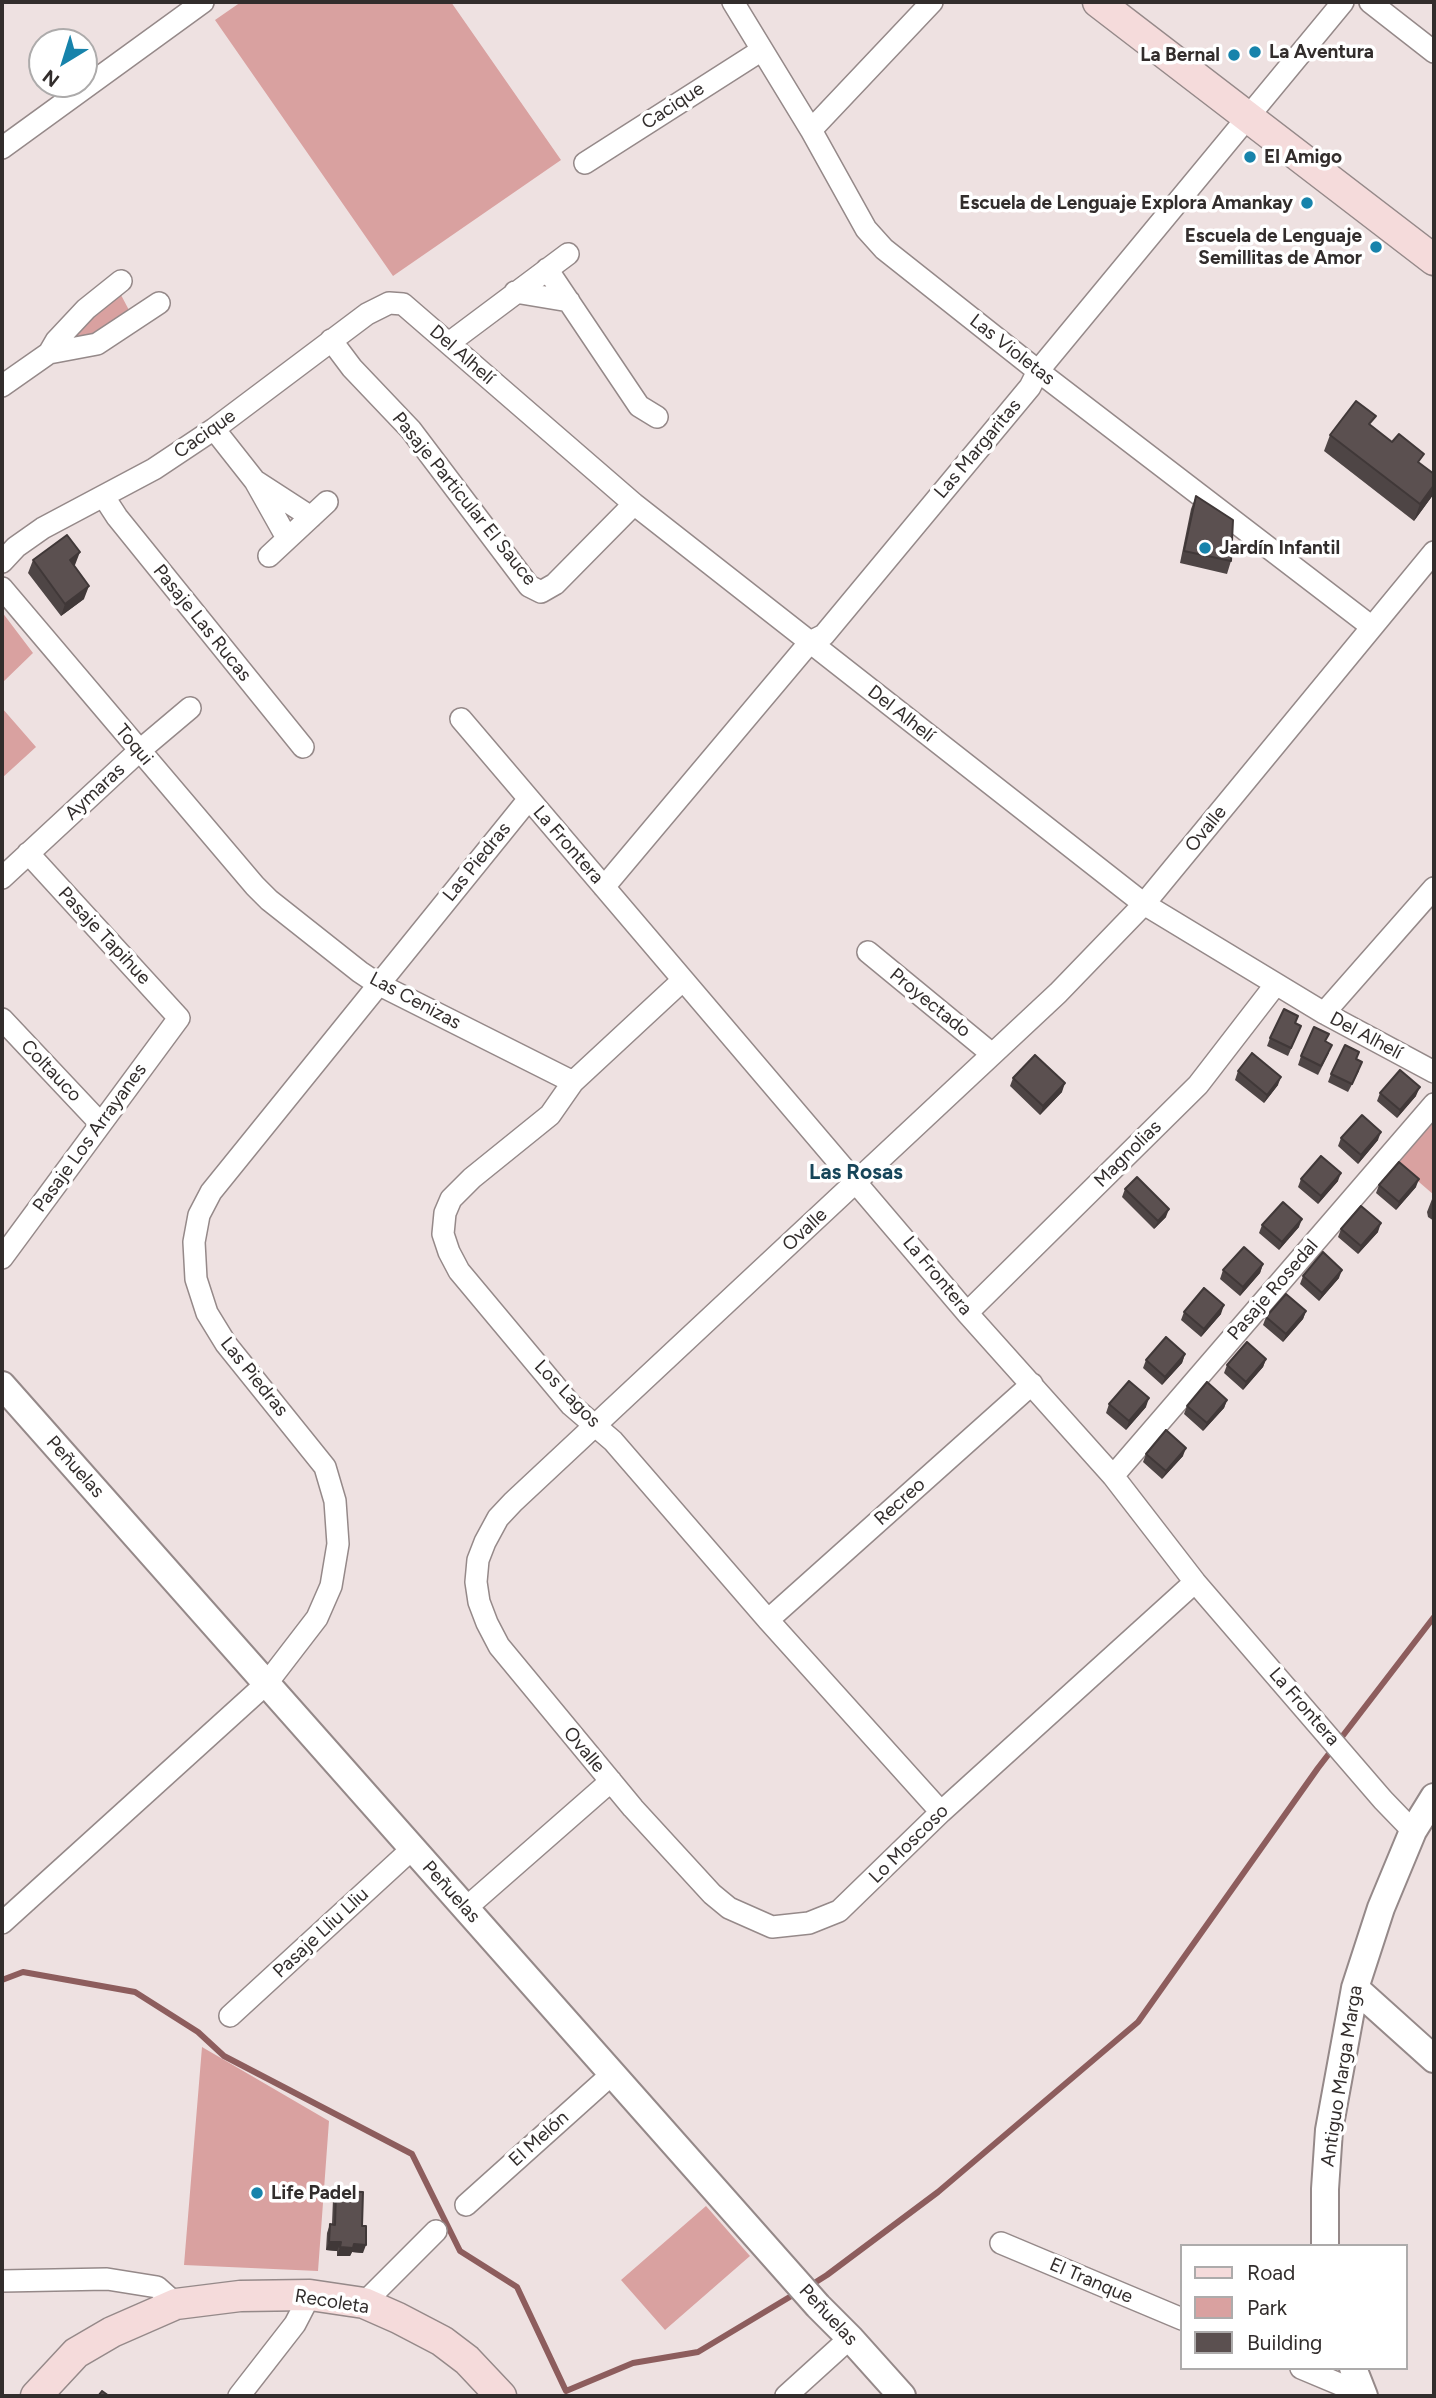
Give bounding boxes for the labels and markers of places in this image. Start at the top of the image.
place label: La Aventura [1269,41,1374,63]
place label: La Bernal [1140,44,1220,66]
marker: La Aventura [1247,44,1263,60]
marker: La Bernal [1226,47,1242,63]
place label: El Amigo [1264,146,1342,168]
marker: El Amigo [1242,149,1258,165]
place label: Escuela de Lenguaje Explora Amankay [959,192,1293,214]
marker: Escuela de Lenguaje Explora Amankay [1299,195,1315,211]
place label: Escuela de Lenguaje Semillitas de Amor [1185,225,1362,269]
marker: Escuela de Lenguaje Semillitas de Amor [1368,239,1384,255]
place label: Jardín Infantil [1219,537,1340,559]
marker: Jardín Infantil [1197,540,1213,556]
place label: Life Padel [271,2182,356,2204]
marker: Life Padel [249,2185,265,2201]

